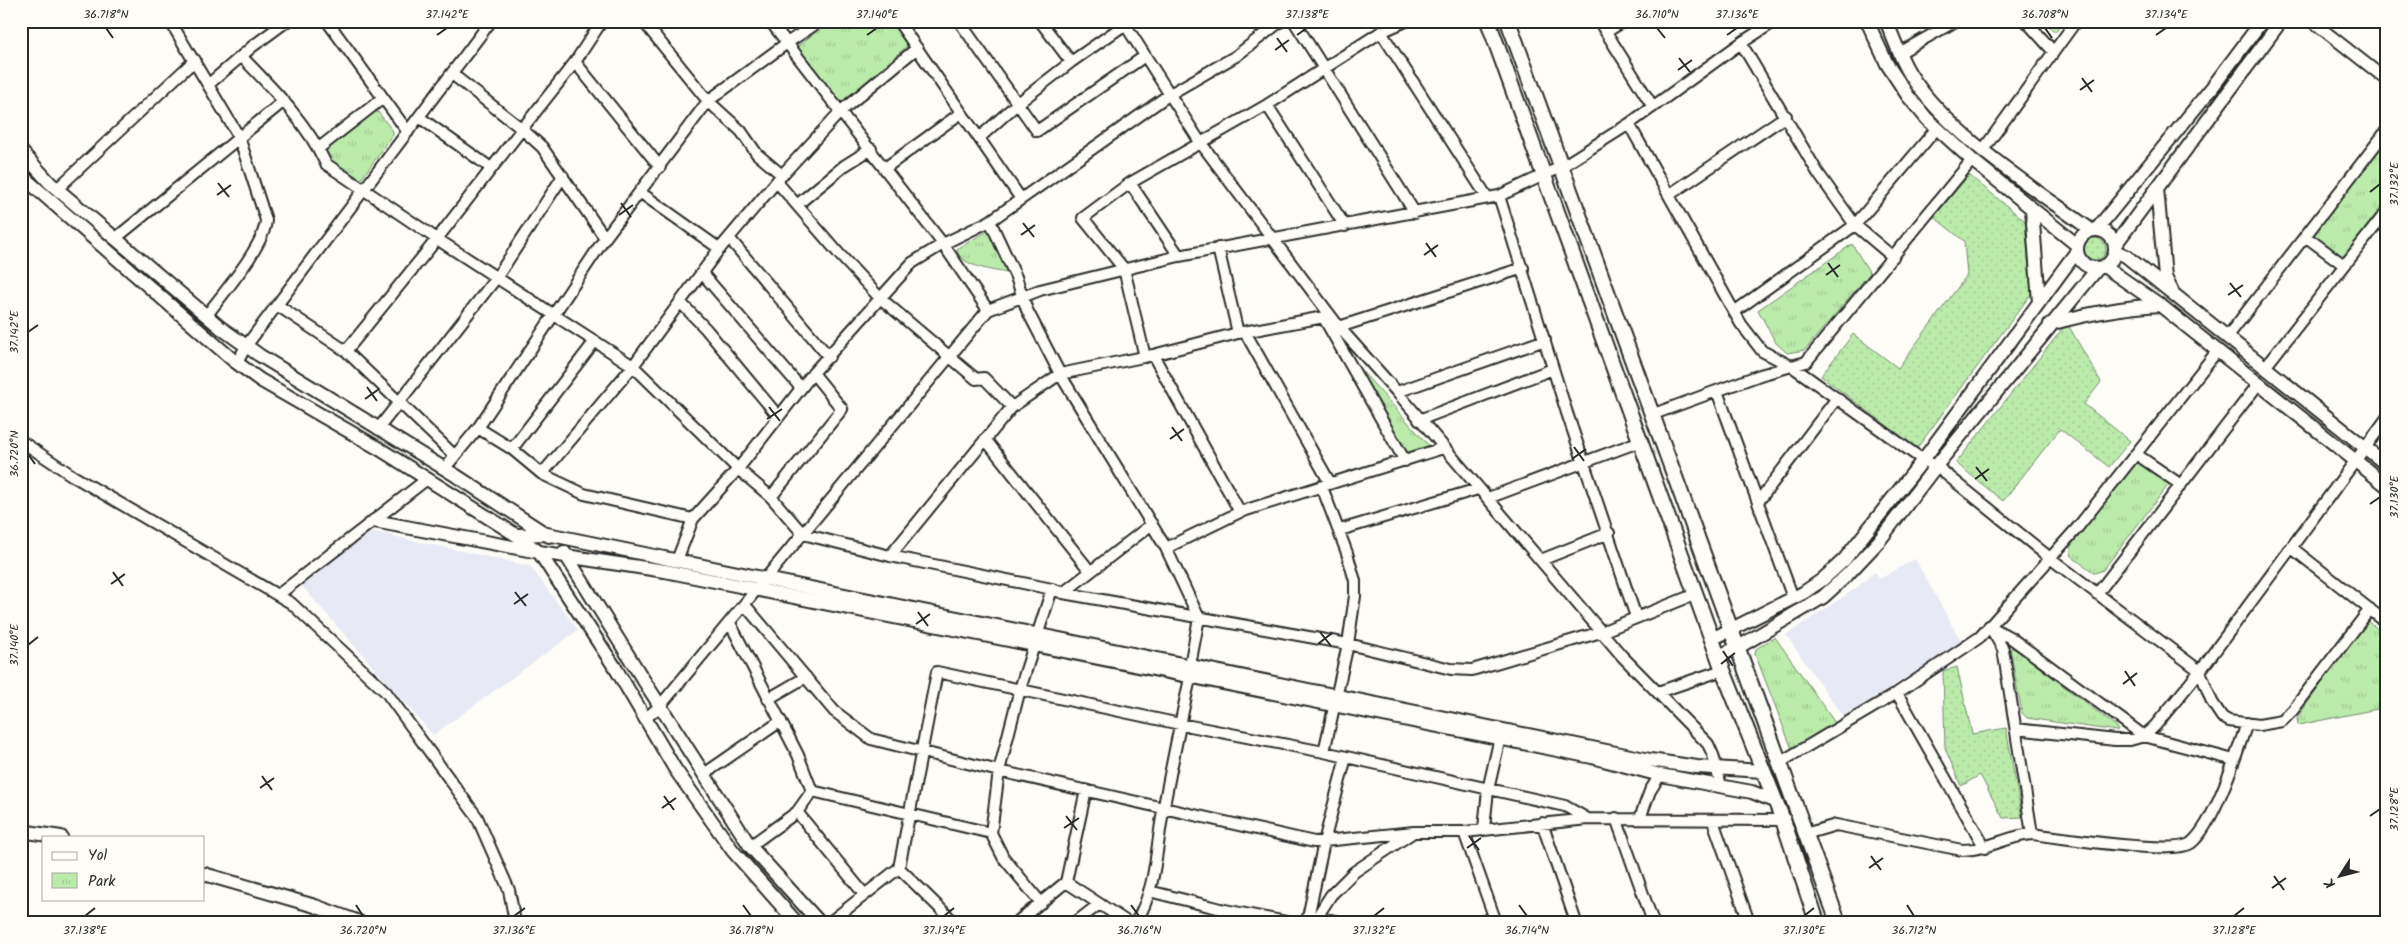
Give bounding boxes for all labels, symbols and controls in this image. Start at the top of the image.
text: 36.718°N [83,5,129,24]
text: 37.142°E [425,5,470,24]
text: 37.140°E [856,5,899,24]
text: 37.138°E [1285,5,1330,24]
text: 36.710°N [1635,5,1679,24]
text: 37.136°E [1715,5,1760,24]
text: 36.708°N [2021,5,2069,24]
text: 37.134°E [2144,5,2189,24]
text: 37.132°E [2385,161,2404,206]
text: 37.142°E [5,309,24,354]
text: 36.720°N [5,430,24,478]
text: 37.130°E [2385,475,2404,518]
text: 37.140°E [5,623,24,666]
text: 37.128°E [2385,786,2404,831]
legend [42,836,205,900]
text: Yol [88,844,107,868]
north arrow [2316,850,2366,900]
text: Park [88,870,116,894]
text: K [2319,873,2342,893]
text: 37.138°E [63,921,108,940]
text: 36.720°N [339,921,387,940]
text: 37.136°E [492,921,537,940]
text: 36.718°N [728,921,774,940]
text: 37.134°E [922,921,967,940]
text: 36.716°N [1117,921,1161,940]
text: 37.132°E [1352,921,1397,940]
text: 36.714°N [1505,921,1549,940]
text: 37.130°E [1783,921,1826,940]
text: 36.712°N [1892,921,1936,940]
text: 37.128°E [2212,921,2257,940]

